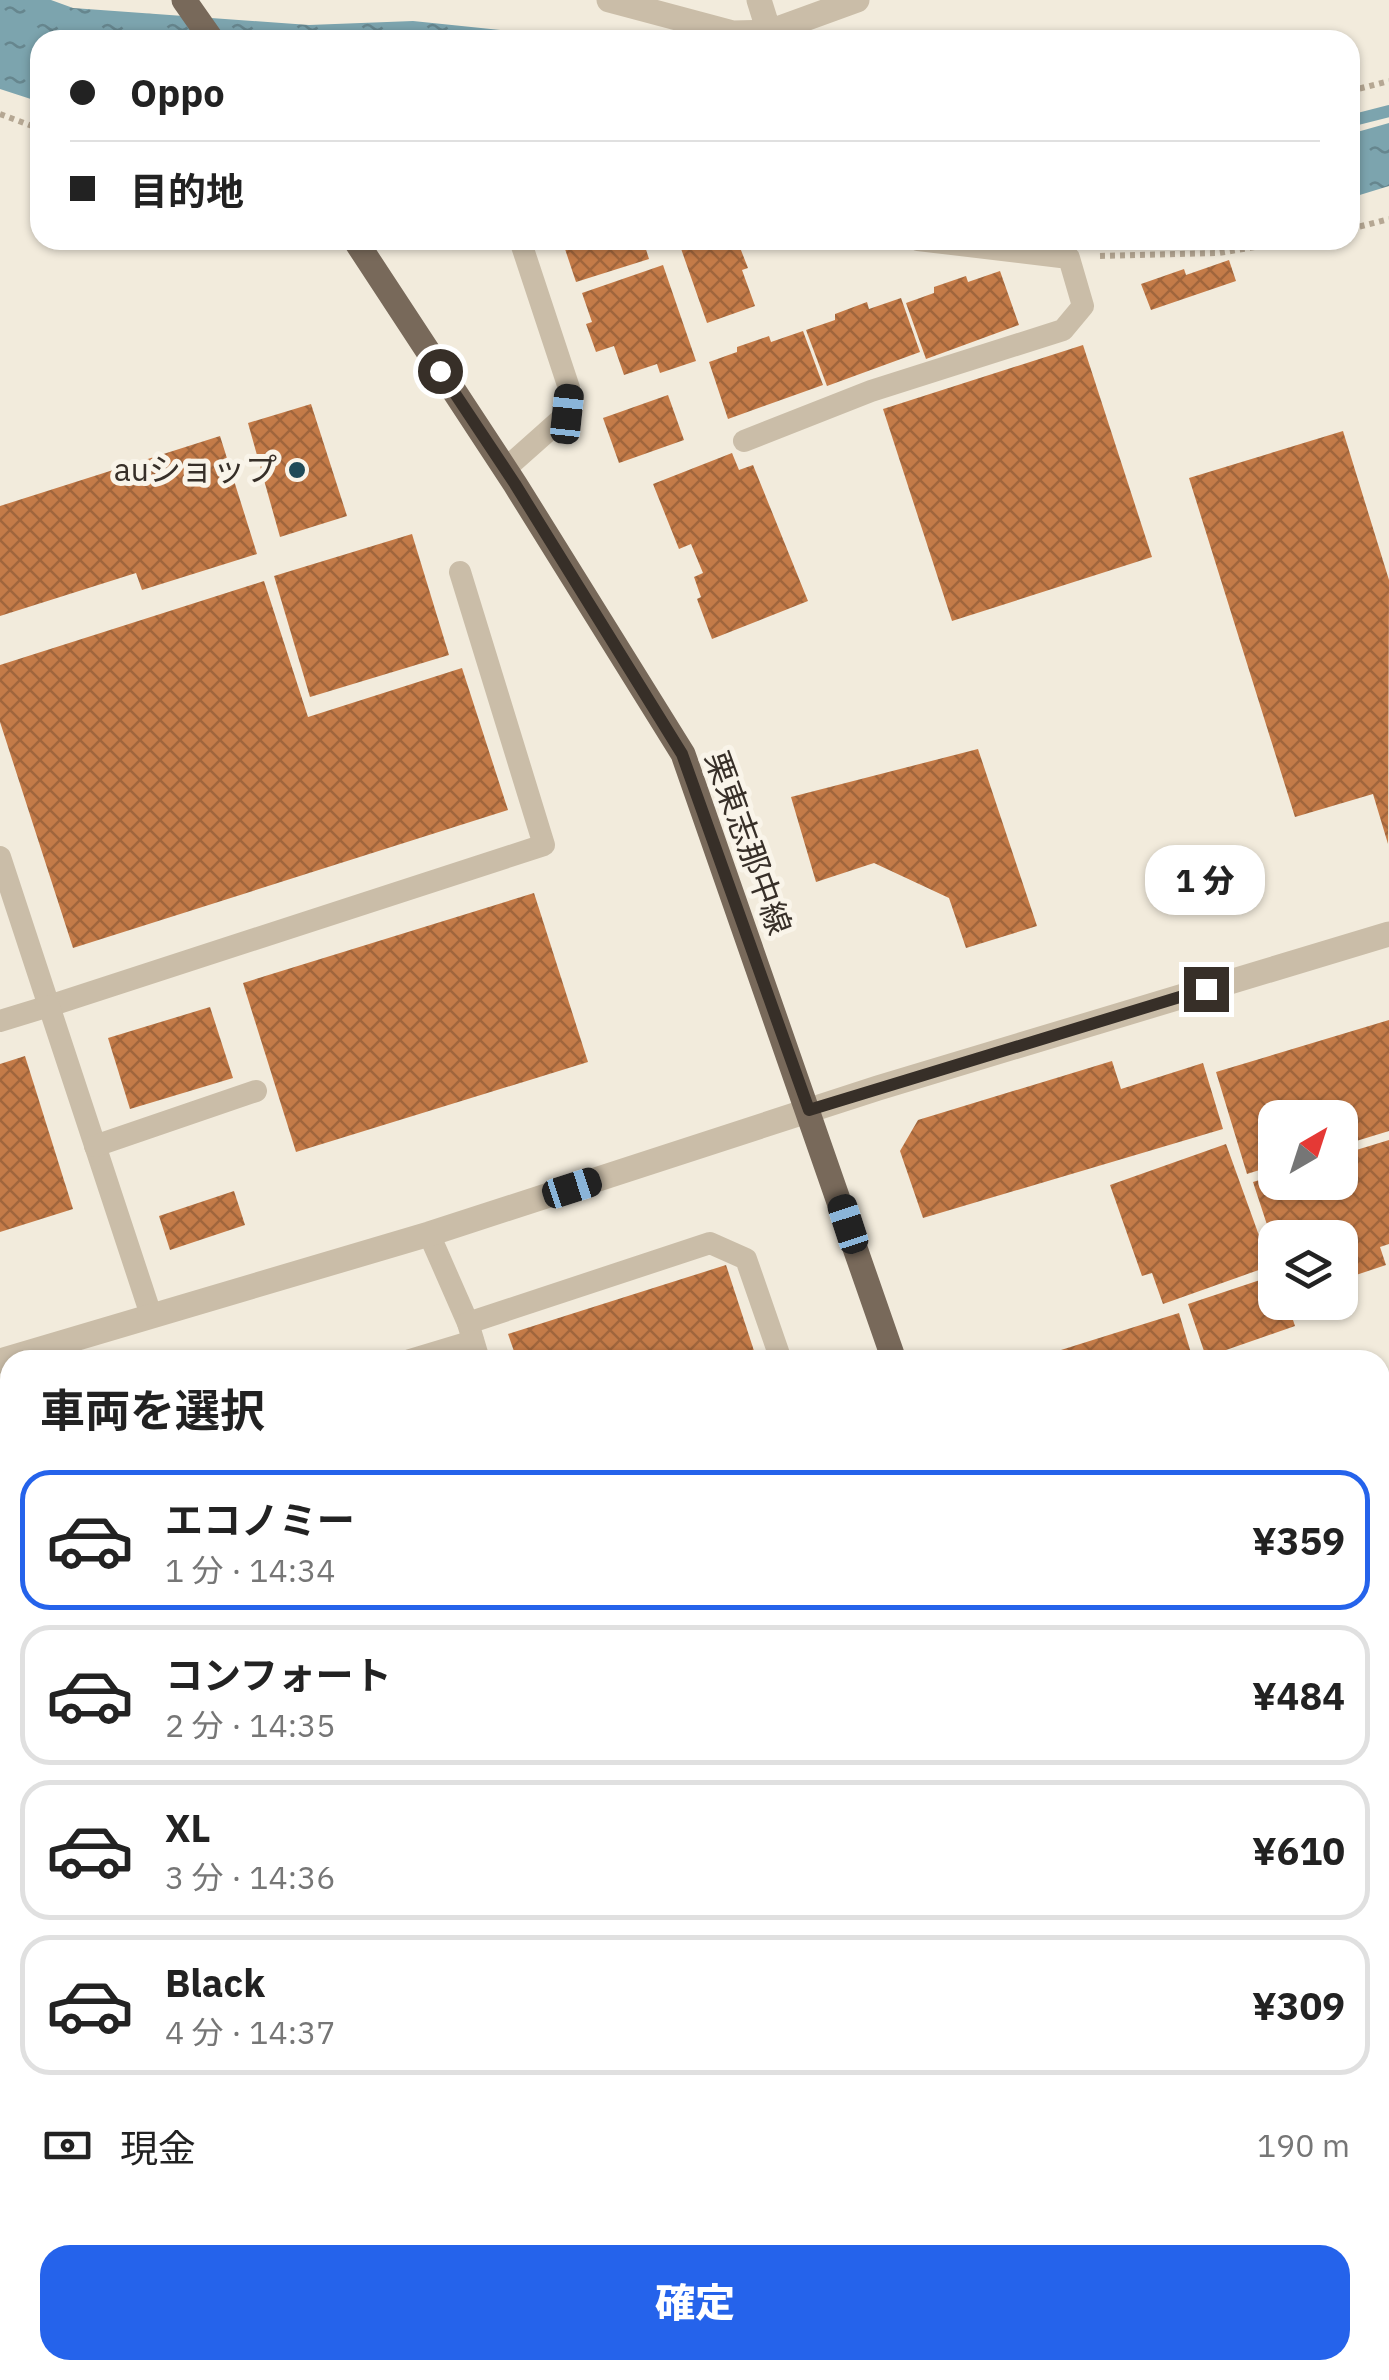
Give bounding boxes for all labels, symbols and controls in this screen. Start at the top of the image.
text: Oppo [130,68,225,117]
text: 目的地 [130,166,244,215]
route start [418,349,463,394]
car [549,383,585,445]
place label: auショップ [114,448,277,490]
marker: auショップ [286,459,308,481]
street label: 栗東志那中線 [696,745,802,940]
callout: 1 分 [1146,844,1266,914]
text: 1 分 [1176,859,1234,901]
route end [1184,967,1229,1012]
north arrow [1258,1100,1358,1200]
map controls [1258,1100,1358,1320]
car [539,1164,605,1212]
car [824,1191,872,1257]
button: layers [1258,1220,1358,1320]
text: 車両を選択 [40,1381,265,1439]
icon: car [45,1495,135,1585]
text: エコノミー [165,1495,355,1544]
text: ¥359 [1252,1516,1345,1565]
text: 1 分 · 14:34 [165,1549,335,1591]
icon: car [45,1650,135,1740]
text: コンフォート [165,1650,392,1699]
text: ¥484 [1252,1671,1345,1720]
text: 2 分 · 14:35 [165,1704,335,1746]
text: XL [165,1803,211,1852]
icon: car [45,1805,135,1895]
text: ¥610 [1252,1826,1345,1875]
text: 3 分 · 14:36 [165,1856,335,1898]
text: Black [165,1958,265,2007]
icon: car [45,1960,135,2050]
text: ¥309 [1252,1981,1345,2030]
text: 4 分 · 14:37 [165,2011,335,2053]
icon: cash [40,2118,95,2173]
text: 現金 [120,2123,196,2172]
text: 190 m [1257,2124,1350,2166]
button: 確定 [40,2245,1350,2360]

